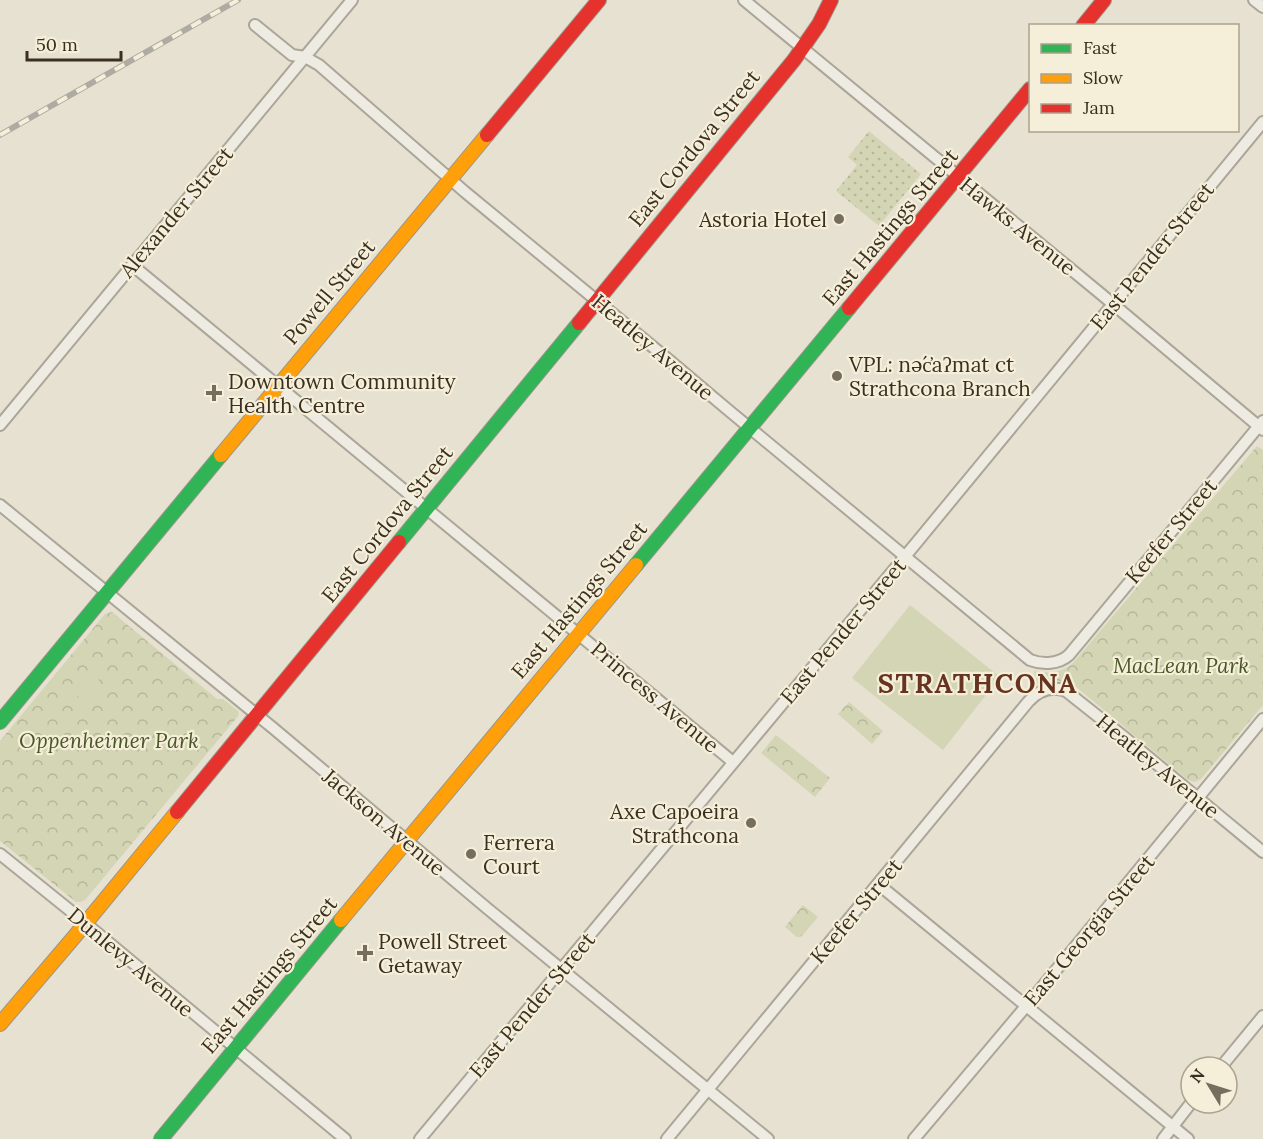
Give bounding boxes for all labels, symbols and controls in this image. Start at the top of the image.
scale bar [27,24,122,62]
legend [1029,24,1239,132]
text: 50 m [36,33,78,56]
text: Fast [1083,36,1117,59]
street label: East Cordova Street [622,63,766,232]
text: Slow [1083,66,1123,89]
text: Jam [1082,96,1115,119]
street label: Alexander Street [113,140,239,284]
street label: East Hastings Street [816,142,964,311]
street label: Hawks Avenue [955,171,1081,281]
street label: East Pender Street [1084,176,1220,335]
place label: Astoria Hotel [698,206,827,233]
marker: Astoria Hotel [832,212,846,226]
street label: Powell Street [277,233,381,350]
street label: Heatley Avenue [587,288,719,406]
place label: VPL: nə́c̓aʔmat ct Strathcona Branch [848,351,1031,402]
place label: Downtown Community Health Centre [228,368,456,419]
marker: VPL: nə́c̓aʔmat ct Strathcona Branch [830,369,844,383]
marker: Downtown Community Health Centre [205,384,223,402]
street label: East Cordova Street [315,439,459,608]
street label: Keefer Street [1119,472,1223,589]
street label: East Hastings Street [505,515,653,684]
street label: East Pender Street [774,552,912,709]
street label: Princess Avenue [585,636,725,758]
park label: MacLean Park [1113,652,1249,679]
district label: STRATHCONA [878,666,1078,700]
street label: Heatley Avenue [1091,708,1225,824]
park label: Oppenheimer Park [19,727,199,754]
street label: Jackson Avenue [316,762,451,881]
place label: Axe Capoeira Strathcona [609,798,739,849]
marker: Axe Capoeira Strathcona [744,816,758,830]
place label: Ferrera Court [483,829,555,880]
marker: Ferrera Court [464,847,478,861]
street label: East Georgia Street [1018,848,1161,1011]
street label: Keefer Street [804,852,908,969]
street label: East Hastings Street [195,890,343,1059]
street label: Dunlevy Avenue [62,901,200,1023]
street label: East Pender Street [463,926,601,1083]
place label: Powell Street Getaway [378,928,508,979]
marker: Powell Street Getaway [356,944,374,962]
north arrow [1179,1055,1239,1115]
text: N [1185,1065,1209,1087]

